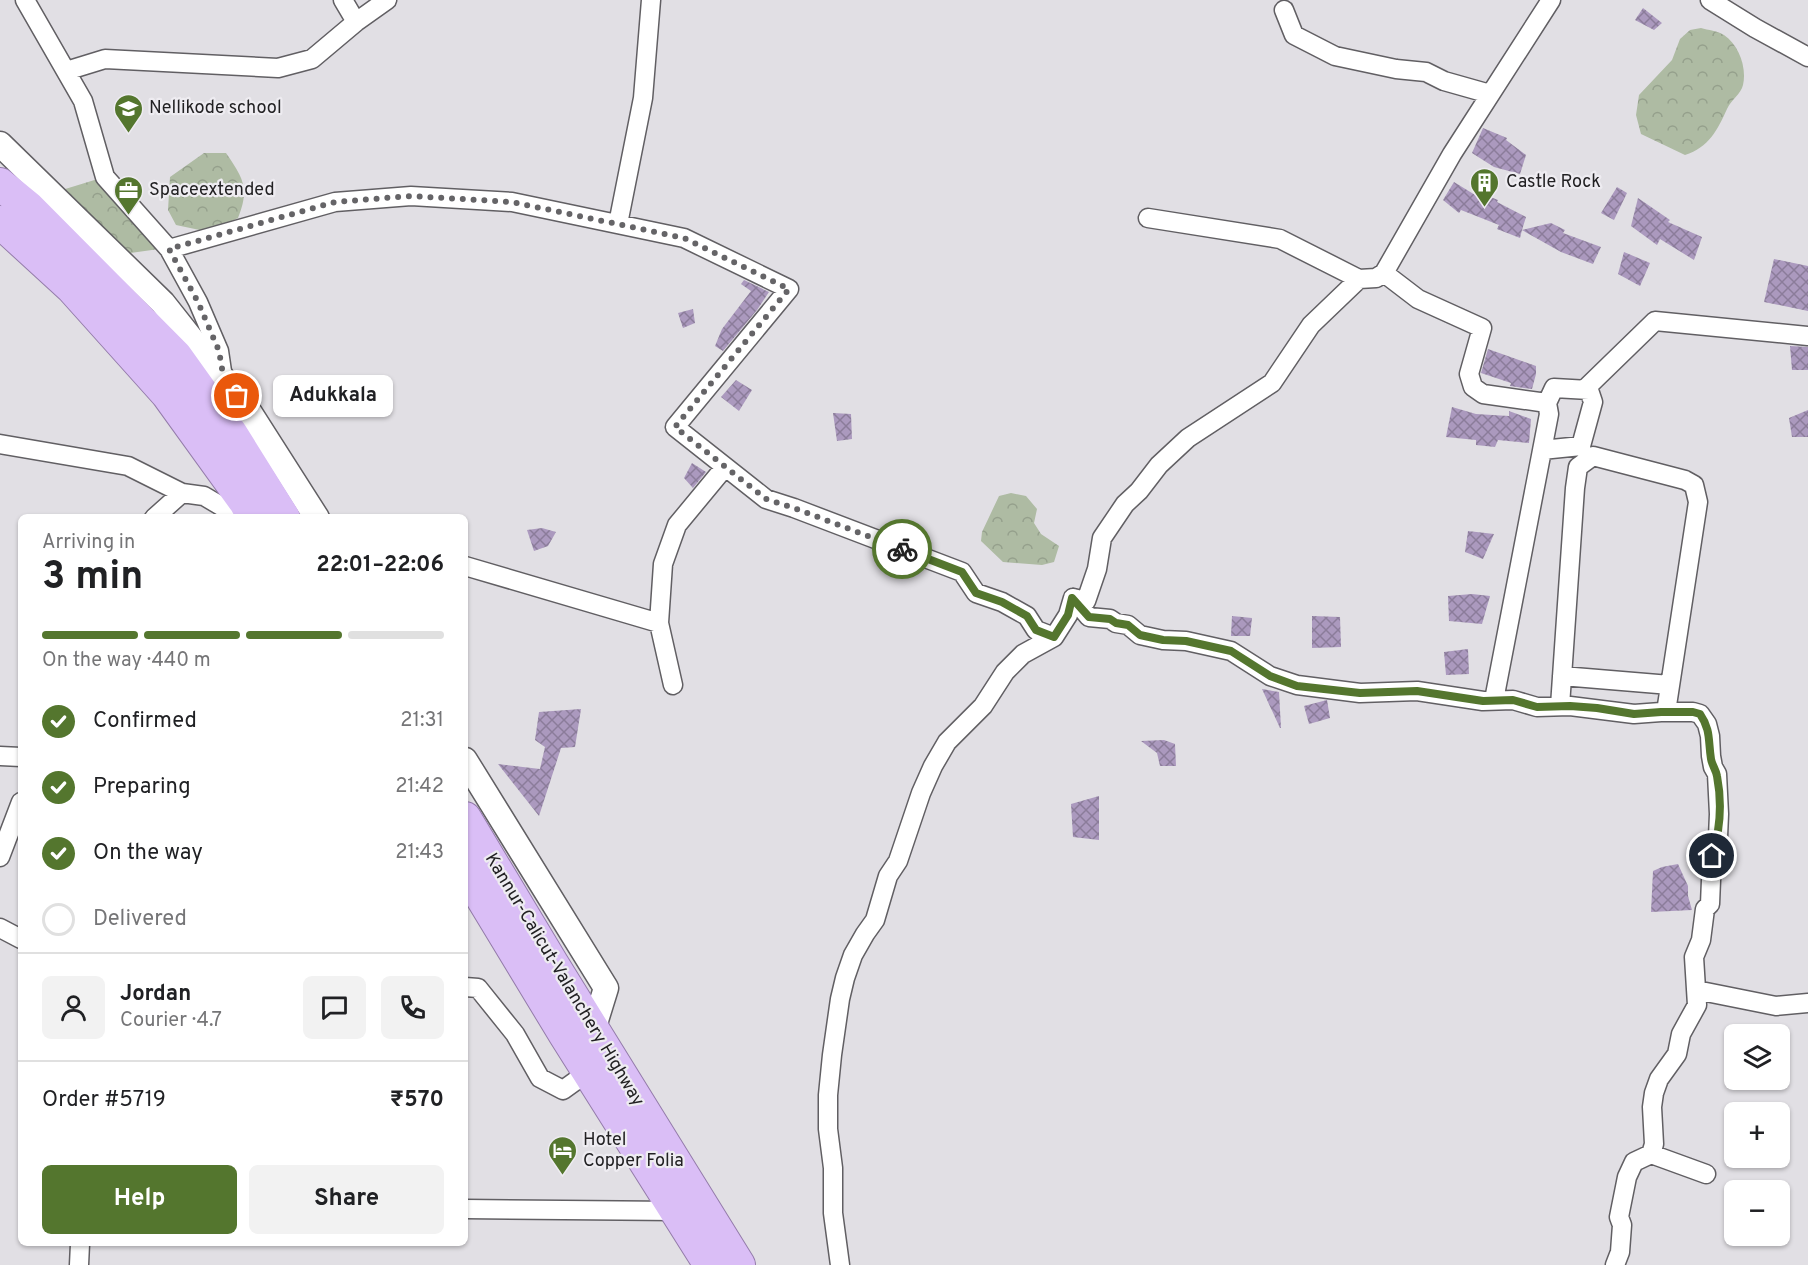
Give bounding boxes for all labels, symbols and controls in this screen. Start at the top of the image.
school or university icon: Nellikode school [112,92,144,134]
place label: Nellikode school [149,97,282,120]
building icon: Castle Rock [1469,166,1501,208]
place label: Castle Rock [1506,171,1601,194]
office icon: Spaceextended [112,174,144,216]
place label: Spaceextended [149,179,275,202]
pin [211,370,262,421]
callout: Adukkala [273,375,393,417]
icon: bag [220,379,253,412]
text: Adukkala [289,383,377,409]
courier [872,519,932,579]
text: Arriving in [42,530,135,556]
icon: bike [886,533,919,566]
text: 22:01–22:06 [316,552,444,579]
text: 3 min [42,554,143,603]
text: On the way · 440 m [42,648,211,674]
icon: check [42,705,75,738]
text: Confirmed [93,708,197,735]
text: 21:31 [400,708,444,734]
icon: check [42,771,75,804]
text: Preparing [93,774,191,801]
text: 21:42 [395,774,444,800]
pin [1686,830,1737,881]
icon: check [42,837,75,870]
icon: home [1695,839,1728,872]
text: On the way [93,840,203,867]
text: 21:43 [395,840,444,866]
street label: Kannur-Calicut-Valanchery Highway [479,849,649,1111]
text: Delivered [93,906,187,933]
button: person [42,976,105,1039]
button: chat [303,976,366,1039]
button: phone [381,976,444,1039]
text: Jordan [120,981,191,1008]
text: Courier · 4.7 [120,1008,222,1034]
map controls [1724,1024,1790,1246]
button: layers [1724,1024,1790,1090]
text: Order #5719 [42,1087,166,1114]
text: ₹570 [390,1087,444,1114]
button: + [1724,1102,1790,1168]
place label: Hotel Copper Folia [583,1129,684,1173]
hotel icon: Hotel Copper Folia [546,1134,578,1176]
button: Help [42,1165,237,1234]
button: Share [249,1165,444,1234]
button: − [1724,1180,1790,1246]

